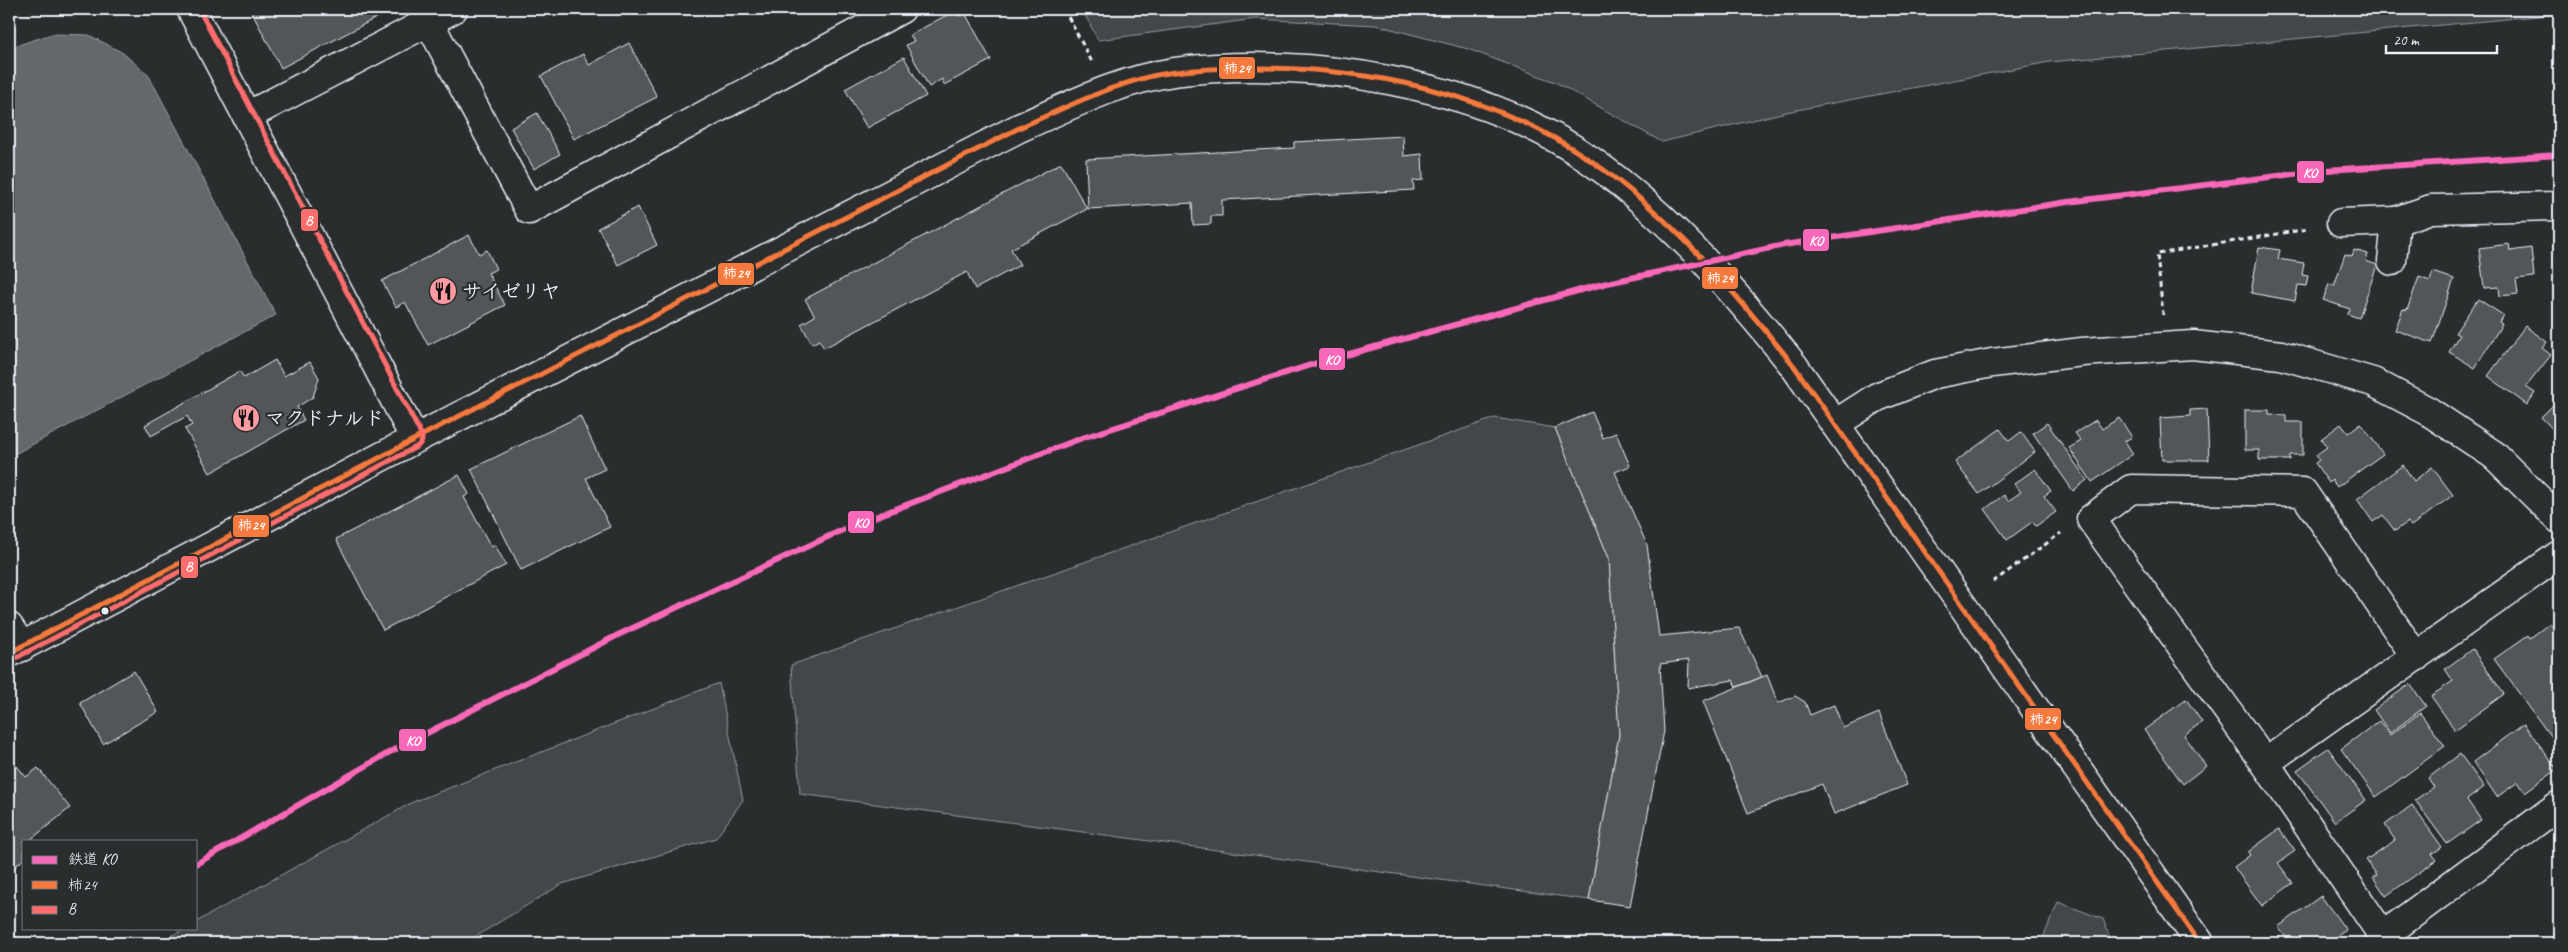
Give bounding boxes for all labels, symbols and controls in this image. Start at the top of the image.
scale bar [2386,22,2497,54]
text: 20 m [2393,31,2420,50]
line badge: 柿24 [1218,56,1256,80]
text: 柿24 [1224,60,1252,77]
line badge: KO [2296,160,2325,184]
text: KO [2303,164,2319,181]
line badge: B [300,208,319,232]
text: B [305,212,314,229]
line badge: KO [1802,228,1830,252]
text: KO [1809,232,1825,249]
line badge: 柿24 [717,262,755,286]
text: 柿24 [723,265,751,282]
line badge: 柿24 [1701,266,1739,290]
text: 柿24 [1707,270,1735,287]
restaurant icon: サイゼリヤ [428,276,458,306]
place label: サイゼリヤ [462,279,561,304]
line badge: KO [1318,347,1346,371]
text: KO [1325,351,1341,368]
restaurant icon: マクドナルド [231,403,261,433]
place label: マクドナルド [265,406,384,431]
line badge: KO [847,510,875,534]
line badge: 柿24 [232,514,270,538]
text: KO [854,514,870,531]
text: 柿24 [238,517,266,534]
line badge: B [180,555,199,579]
text: B [185,558,194,575]
unlabelled marker [100,606,110,616]
line badge: 柿24 [2024,707,2062,731]
text: 柿24 [2030,711,2058,728]
line badge: KO [398,728,427,752]
text: KO [406,732,422,749]
legend [22,840,198,930]
text: 鉄道 KO [68,850,118,869]
text: 柿24 [68,876,98,895]
text: B [68,900,77,919]

